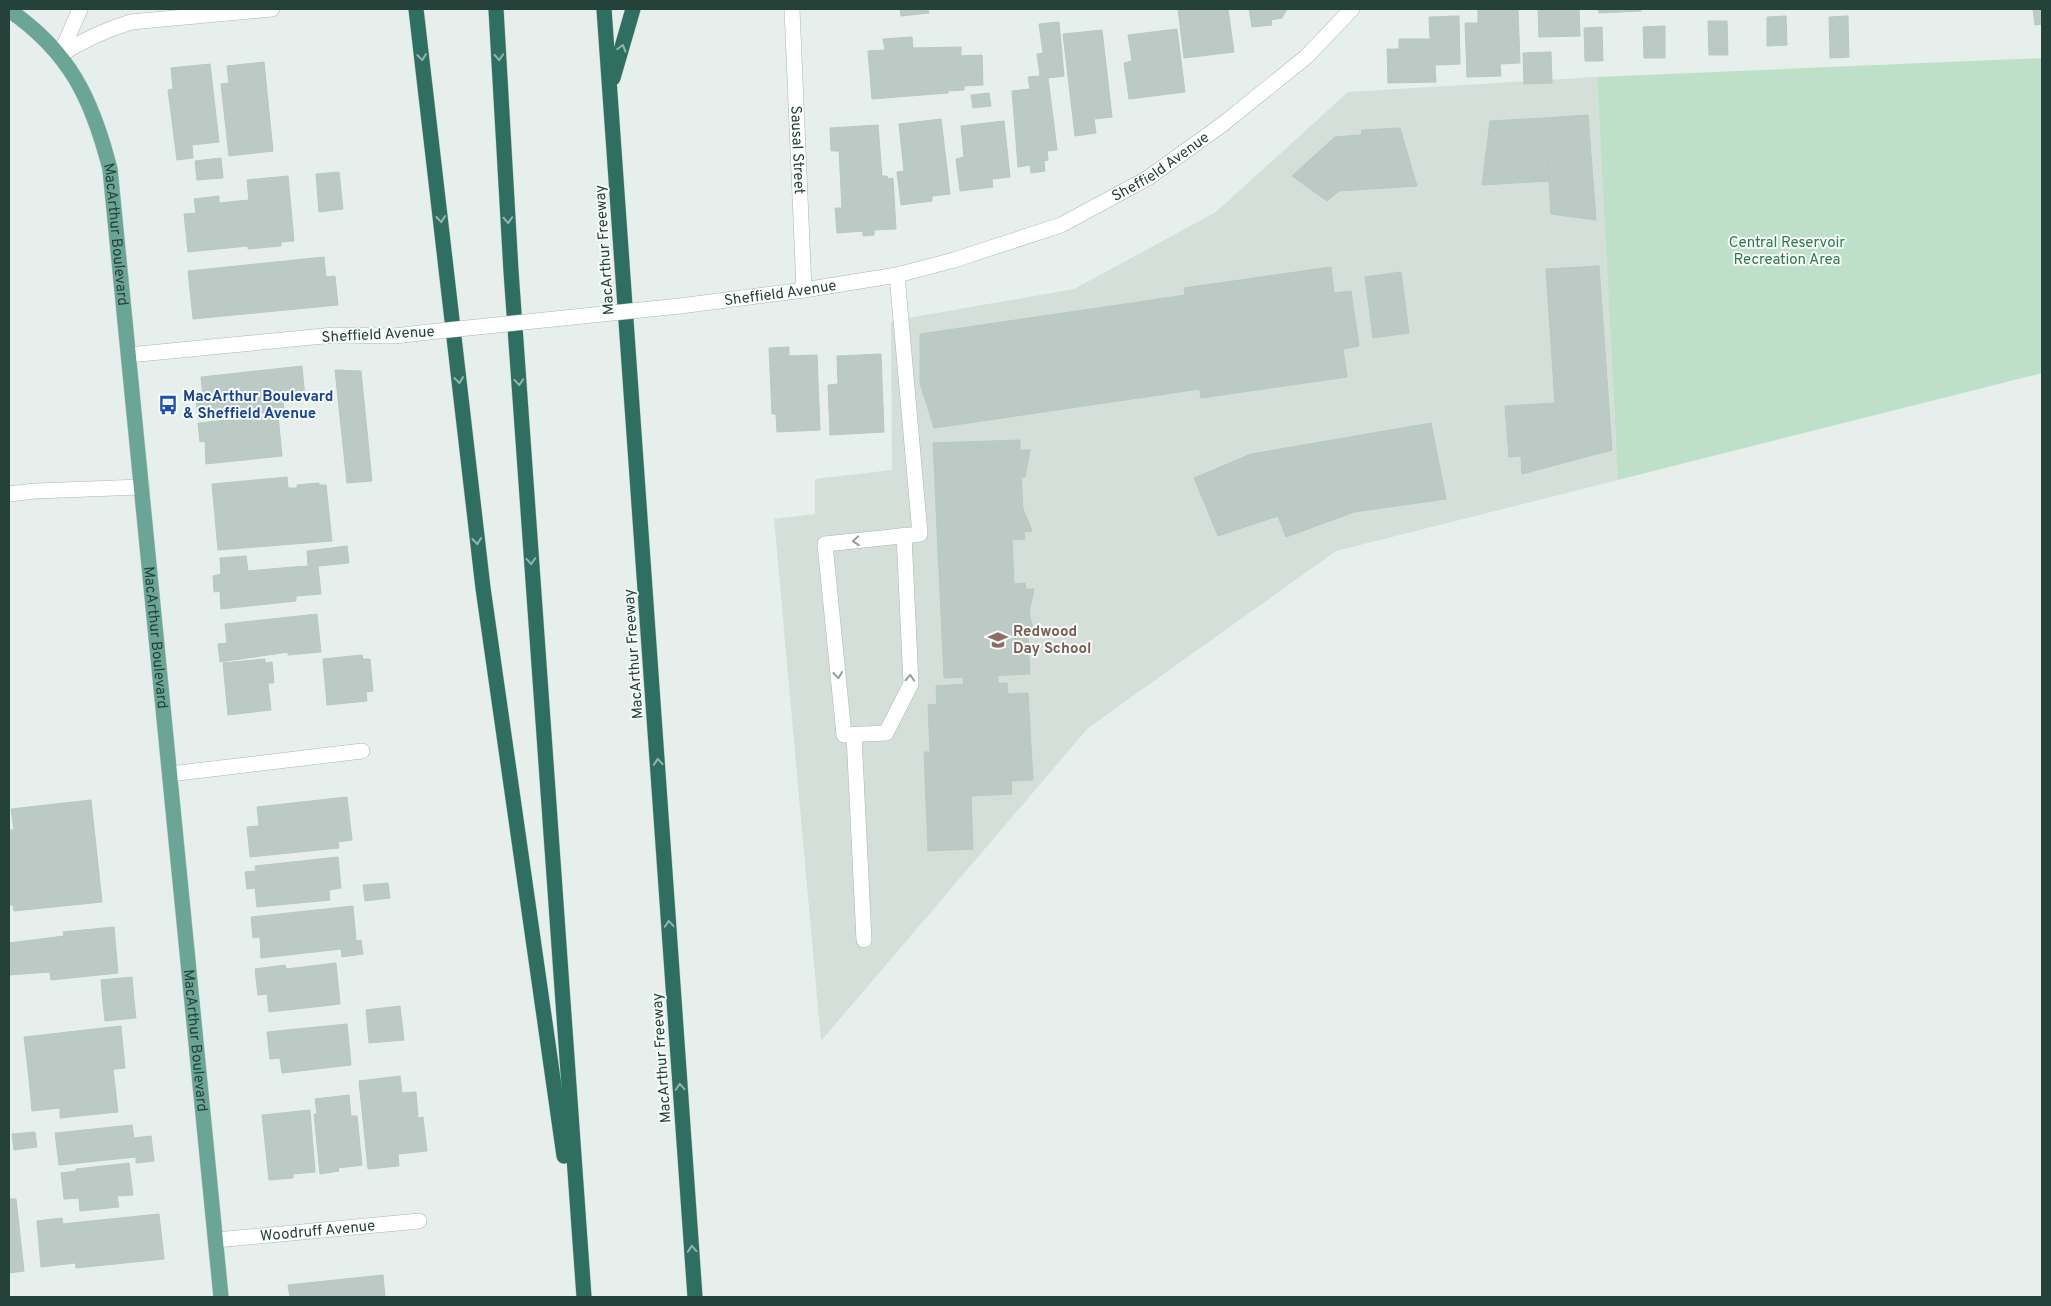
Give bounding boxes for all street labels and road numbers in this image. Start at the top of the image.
street label: Sausal Street [785,105,808,195]
street label: Sheffield Avenue [1109,129,1214,207]
street label: MacArthur Boulevard [98,161,131,307]
street label: MacArthur Freeway [591,184,620,316]
street label: Sheffield Avenue [723,277,838,311]
street label: Sheffield Avenue [321,323,435,348]
street label: MacArthur Boulevard [138,565,171,710]
street label: MacArthur Freeway [620,588,649,720]
street label: MacArthur Boulevard [178,968,211,1113]
street label: MacArthur Freeway [648,992,677,1124]
street label: Woodruff Avenue [259,1217,376,1247]

